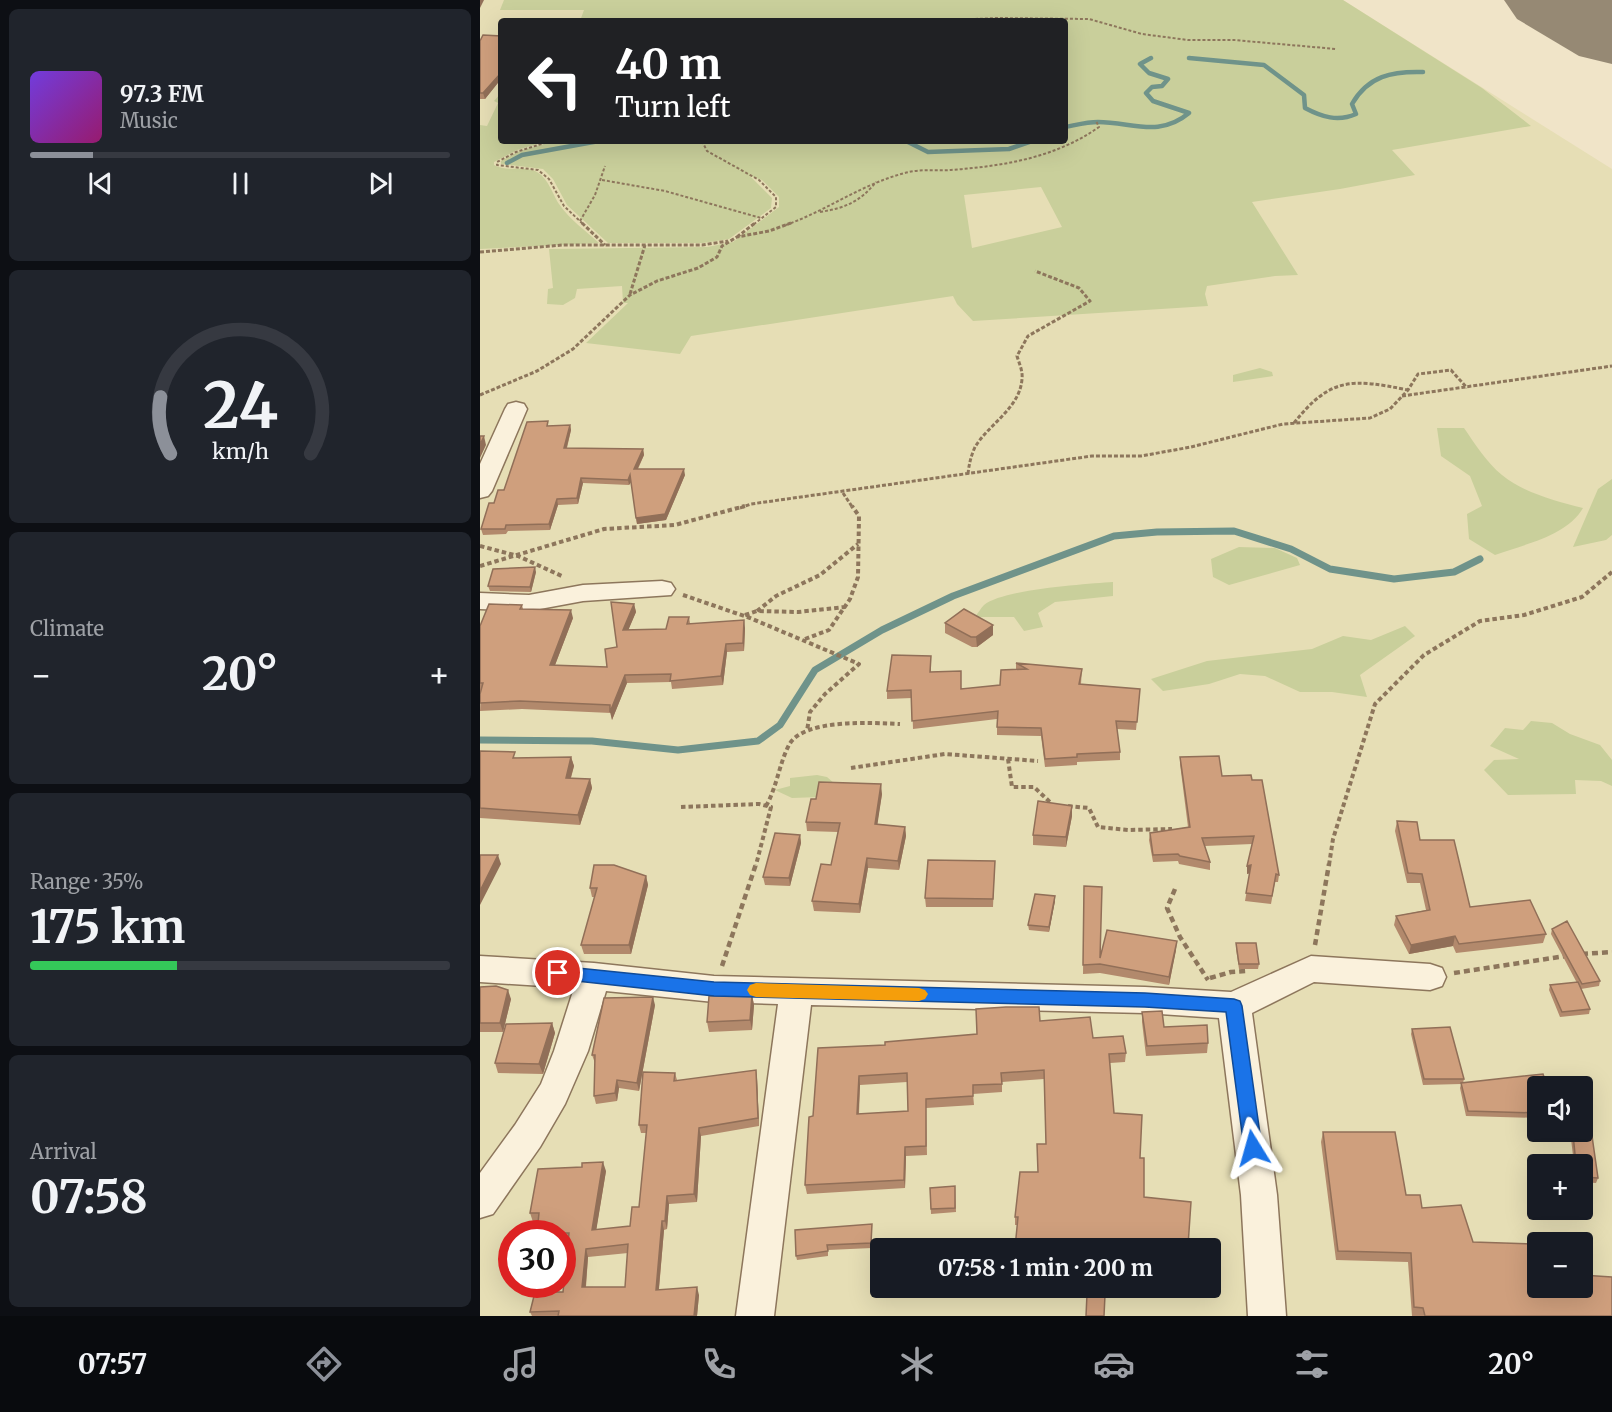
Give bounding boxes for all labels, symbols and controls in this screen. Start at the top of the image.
text: 40 m [615,38,721,90]
icon: left [516,42,594,120]
text: 97.3 FM [120,80,204,108]
text: Turn left [615,90,730,124]
text: Music [120,108,178,133]
icon: previous [84,167,117,200]
icon: pause [224,167,257,200]
icon: next [364,167,397,200]
text: 24 [202,367,278,445]
text: km/h [212,438,268,465]
text: Climate [30,616,104,641]
text: 20° [202,646,278,702]
text: − [30,655,52,696]
text: + [428,655,450,696]
text: Range · 35% [30,869,144,894]
text: 175 km [30,899,185,955]
pin [532,947,583,998]
icon: arrive [541,956,574,989]
map controls [1527,1076,1593,1298]
button: sound [1527,1076,1593,1142]
position arrow [1221,1116,1285,1180]
text: Arrival [30,1139,97,1164]
button: + [1527,1154,1593,1220]
text: 07:58 [30,1169,148,1225]
speed limit sign: 30 [498,1220,576,1298]
button: − [1527,1232,1593,1298]
text: 07:58 · 1 min · 200 m [938,1254,1153,1282]
icon: directions [303,1343,345,1385]
icon: music [500,1343,542,1385]
icon: phone [698,1343,740,1385]
icon: climate [896,1343,938,1385]
icon: car [1093,1343,1135,1385]
icon: filters [1291,1343,1333,1385]
text: 07:57 [78,1347,147,1381]
text: 20° [1488,1347,1534,1381]

